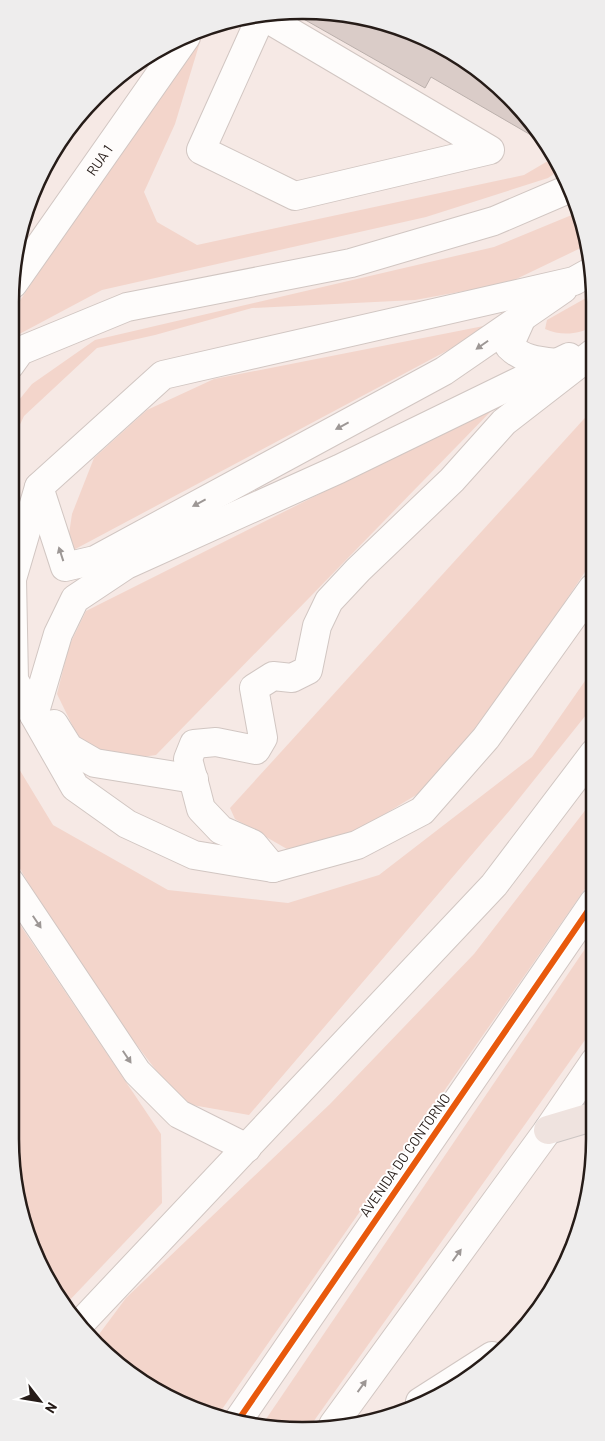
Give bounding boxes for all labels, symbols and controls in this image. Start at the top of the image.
street label: RUA 1 [83,141,116,179]
one-way arrow [476,340,489,350]
one-way arrow [335,422,349,430]
one-way arrow [192,499,206,508]
one-way arrow [57,546,65,561]
one-way arrow [32,915,42,929]
one-way arrow [122,1051,132,1064]
street label: AVENIDA DO CONTORNO [356,1090,454,1220]
one-way arrow [452,1249,463,1262]
north arrow [15,1376,65,1426]
one-way arrow [357,1379,367,1393]
text: N [42,1400,61,1416]

